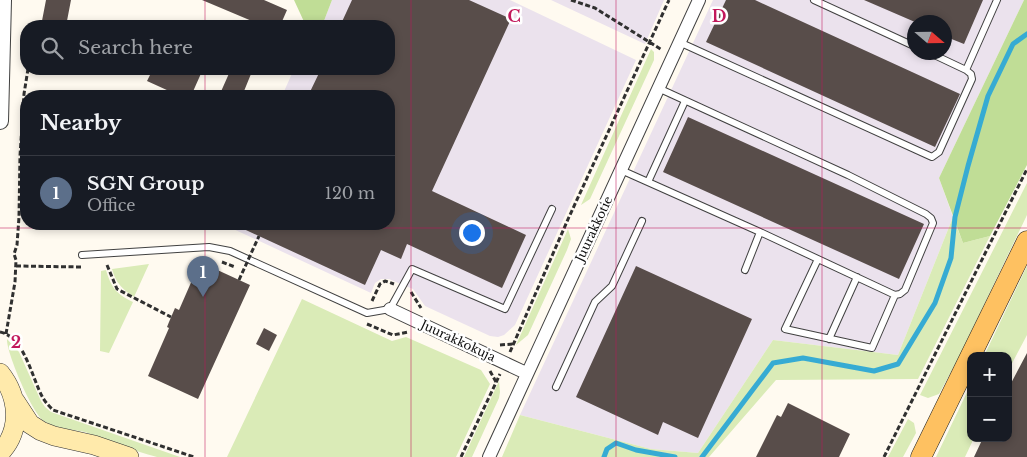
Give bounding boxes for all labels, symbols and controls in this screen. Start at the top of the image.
text: C [507,6,521,26]
text: D [712,6,726,26]
north arrow [907,15,952,60]
search box [20,20,395,75]
icon: search [38,34,66,62]
text: Search here [78,36,193,59]
text: Nearby [40,110,121,136]
text: SGN Group [87,172,204,195]
text: 1 [53,183,59,203]
text: 120 m [325,183,375,203]
street label: Juurakkotie [571,194,615,266]
text: Office [87,195,135,215]
your location [459,220,485,246]
pin: 1 [187,256,219,297]
street label: Juurakkokuja [417,316,498,365]
text: 2 [11,332,21,352]
map controls [967,352,1012,442]
button: + [967,352,1012,397]
button: − [967,397,1012,442]

